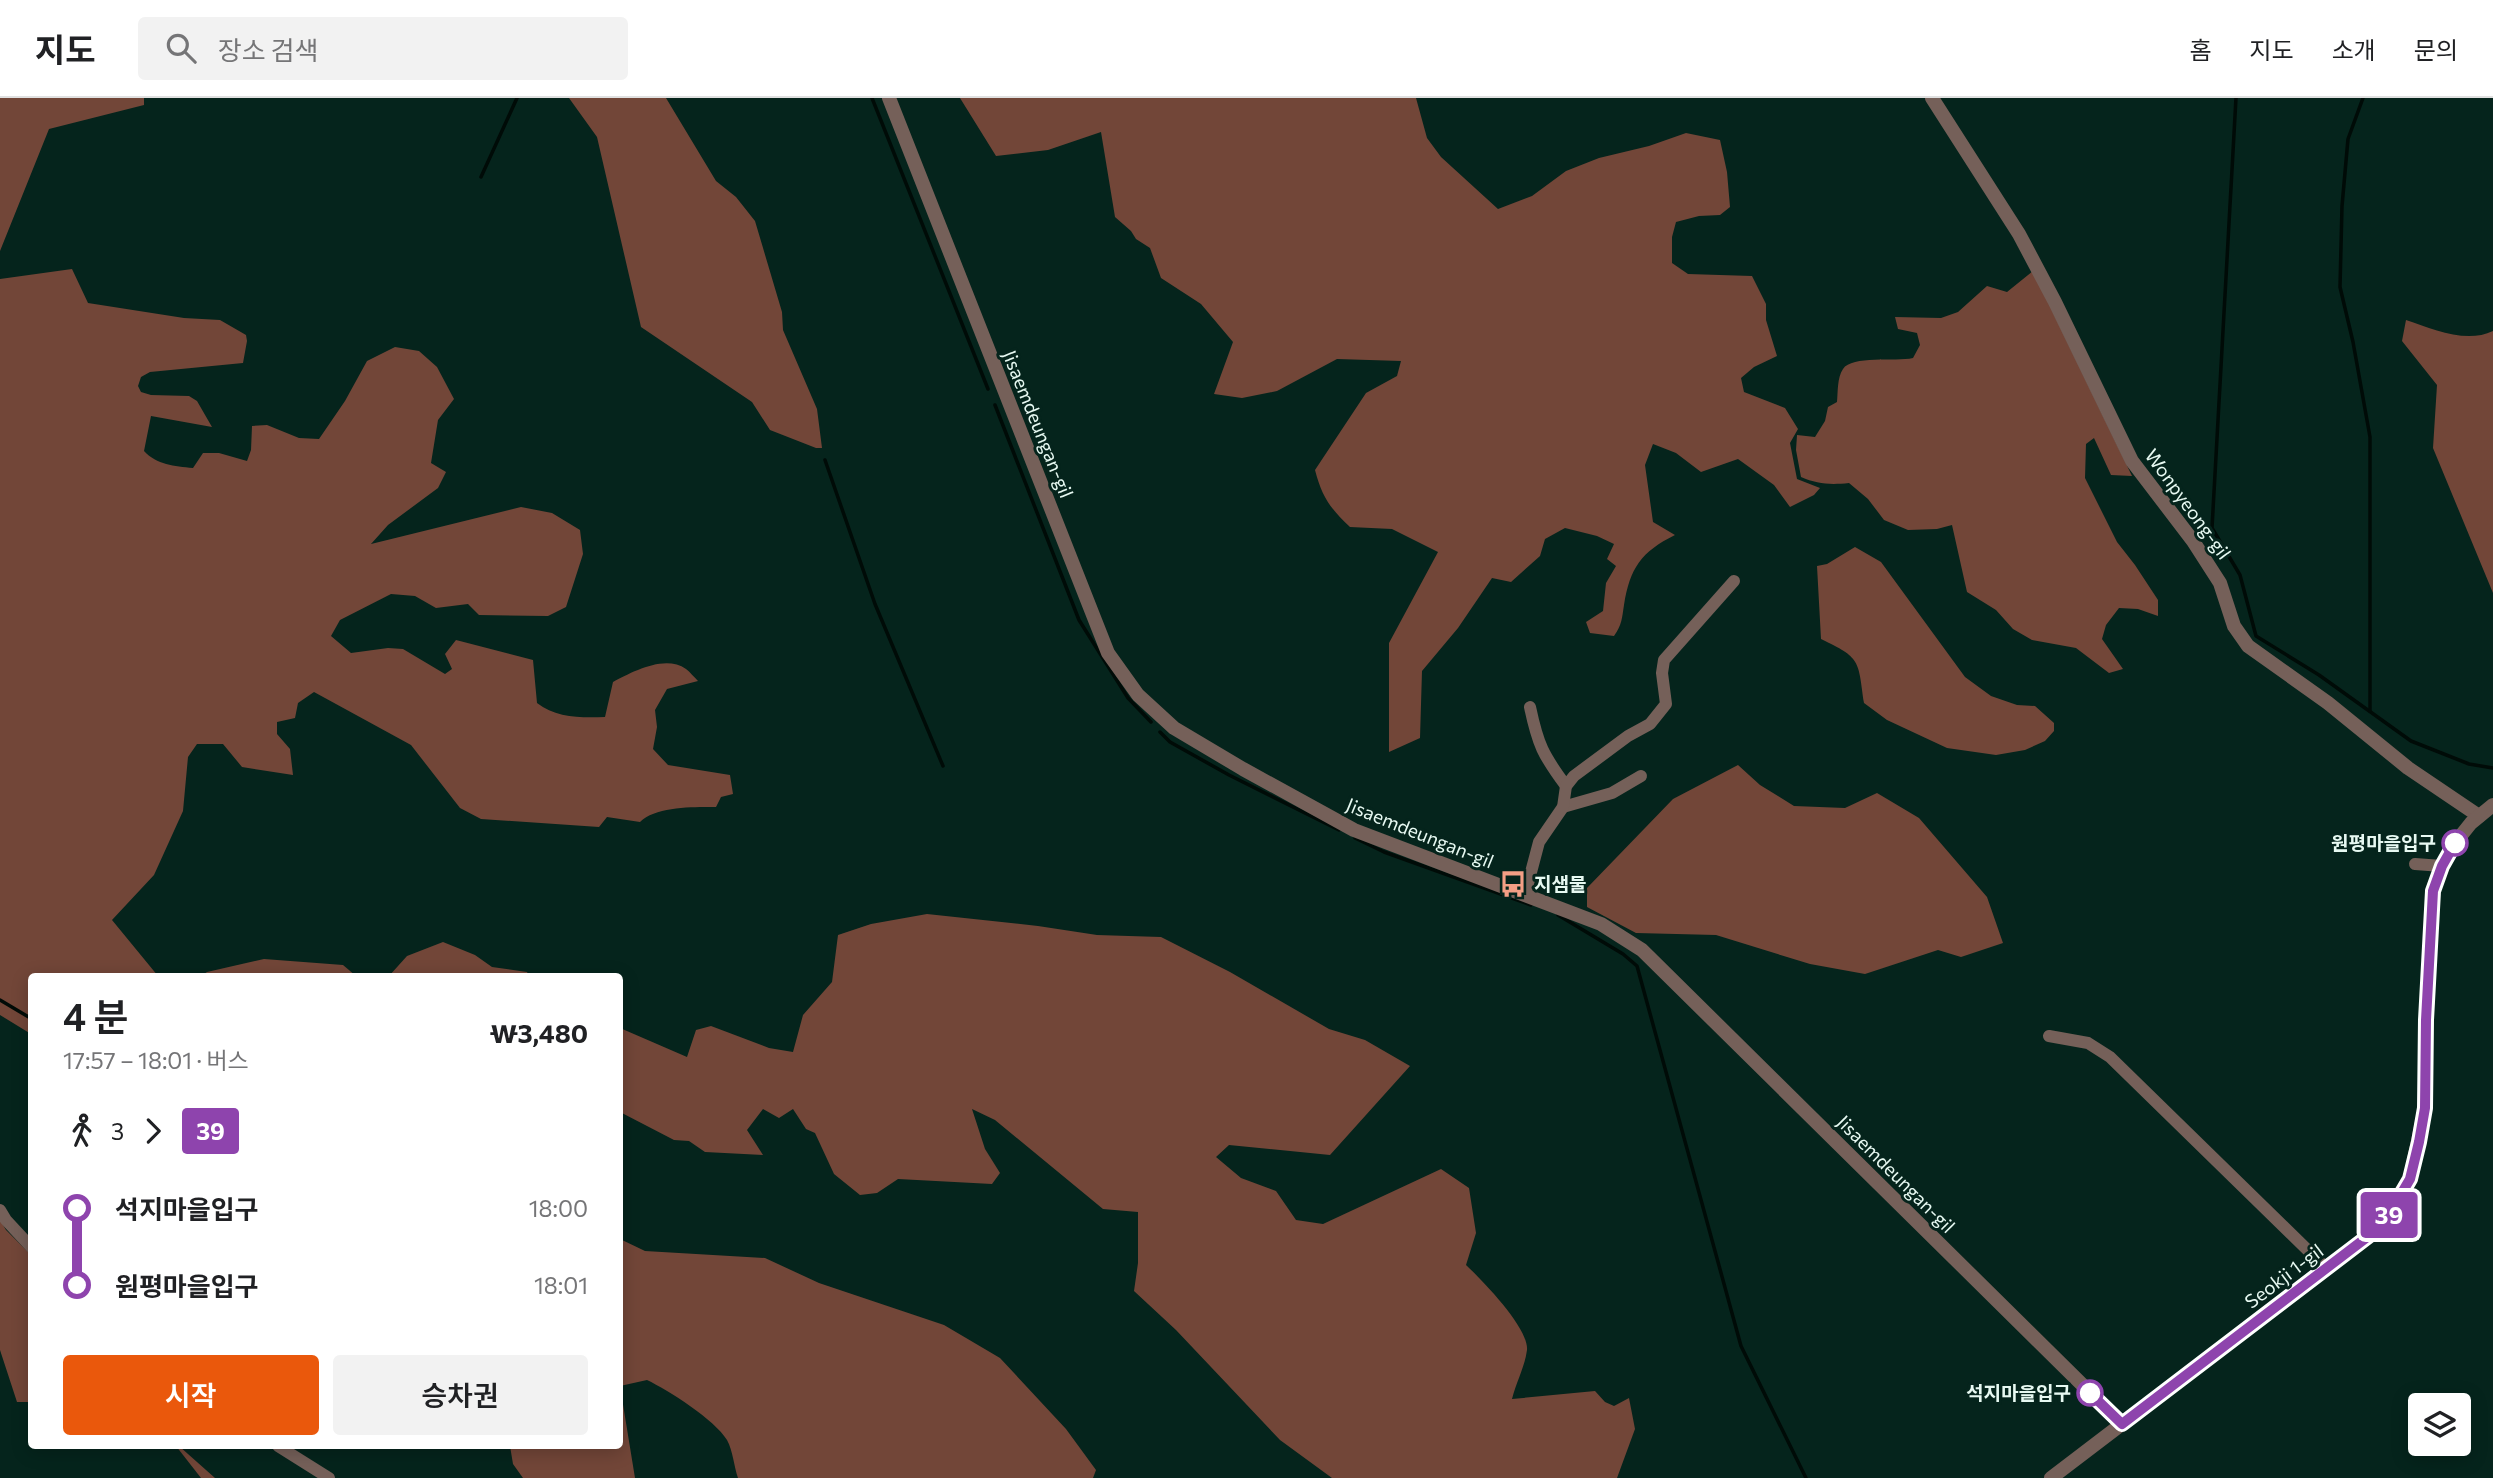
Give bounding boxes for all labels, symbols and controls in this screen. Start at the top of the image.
search box [138,17,628,80]
text: 지도 [35,28,96,69]
icon: search [162,29,200,67]
text: 장소 검색 [218,34,318,65]
text: 홈 [2189,35,2211,64]
text: 지도 [2249,35,2294,64]
text: 소개 [2332,35,2376,64]
text: 문의 [2414,35,2458,64]
street label: Jisaemdeungan-gil [998,347,1079,501]
street label: Wonpyeong-gil [2141,444,2236,563]
street label: Jisaemdeungan-gil [1343,792,1497,873]
marker: 원평마을입구 [2442,830,2468,856]
place label: 원평마을입구 [2331,831,2436,854]
bus stop icon: 지샘물 [1498,869,1528,899]
place label: 지샘물 [1534,872,1586,895]
text: 4 분 [63,992,128,1039]
text: ₩3,480 [490,1017,588,1048]
text: 17:57 – 18:01 · 버스 [63,1046,249,1074]
street label: Jisaemdeungan-gil [1833,1110,1960,1237]
icon: walk [63,1112,101,1150]
icon: forward [134,1112,172,1150]
text: 39 [196,1116,225,1145]
text: 3 [111,1117,124,1145]
line badge: 39 [2358,1192,2420,1238]
text: 석지마을입구 [115,1193,259,1224]
text: 18:00 [529,1194,588,1222]
text: 39 [2375,1200,2403,1229]
street label: Seokji 1-gil [2240,1239,2327,1313]
text: 원평마을입구 [115,1270,259,1301]
text: 18:01 [534,1271,588,1299]
button: 시작 [63,1355,319,1435]
button: 승차권 [333,1355,588,1435]
marker: 석지마을입구 [2077,1380,2103,1406]
place label: 석지마을입구 [1966,1381,2071,1404]
map controls [2408,1393,2471,1456]
button: layers [2408,1393,2471,1456]

